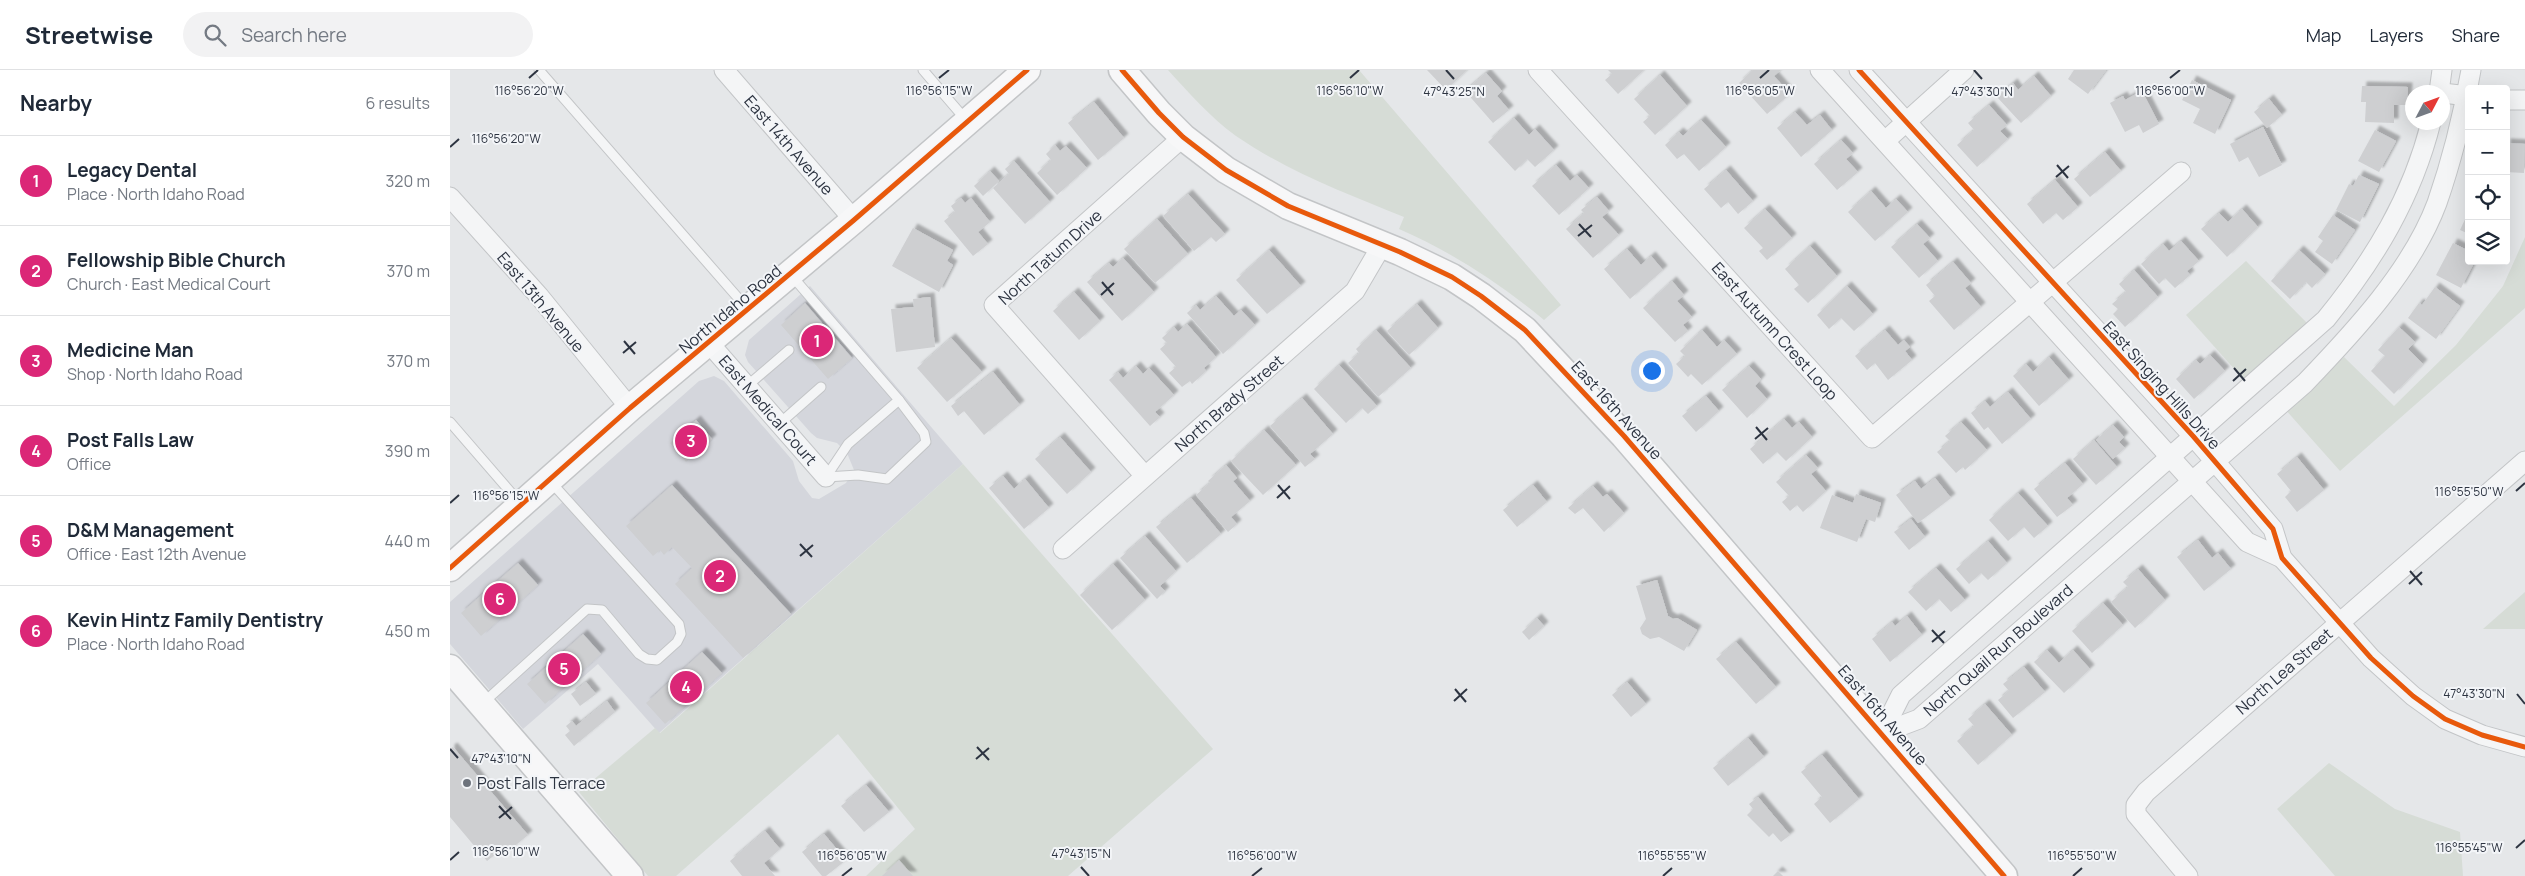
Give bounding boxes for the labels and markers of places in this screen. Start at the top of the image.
pin: 1 [801,322,833,360]
pin: 3 [675,422,707,460]
pin: 2 [704,557,736,595]
pin: 6 [484,580,516,618]
pin: 5 [548,650,580,688]
pin: 4 [670,668,702,706]
place label: Post Falls Terrace [477,772,605,794]
marker: Post Falls Terrace [461,777,473,789]

